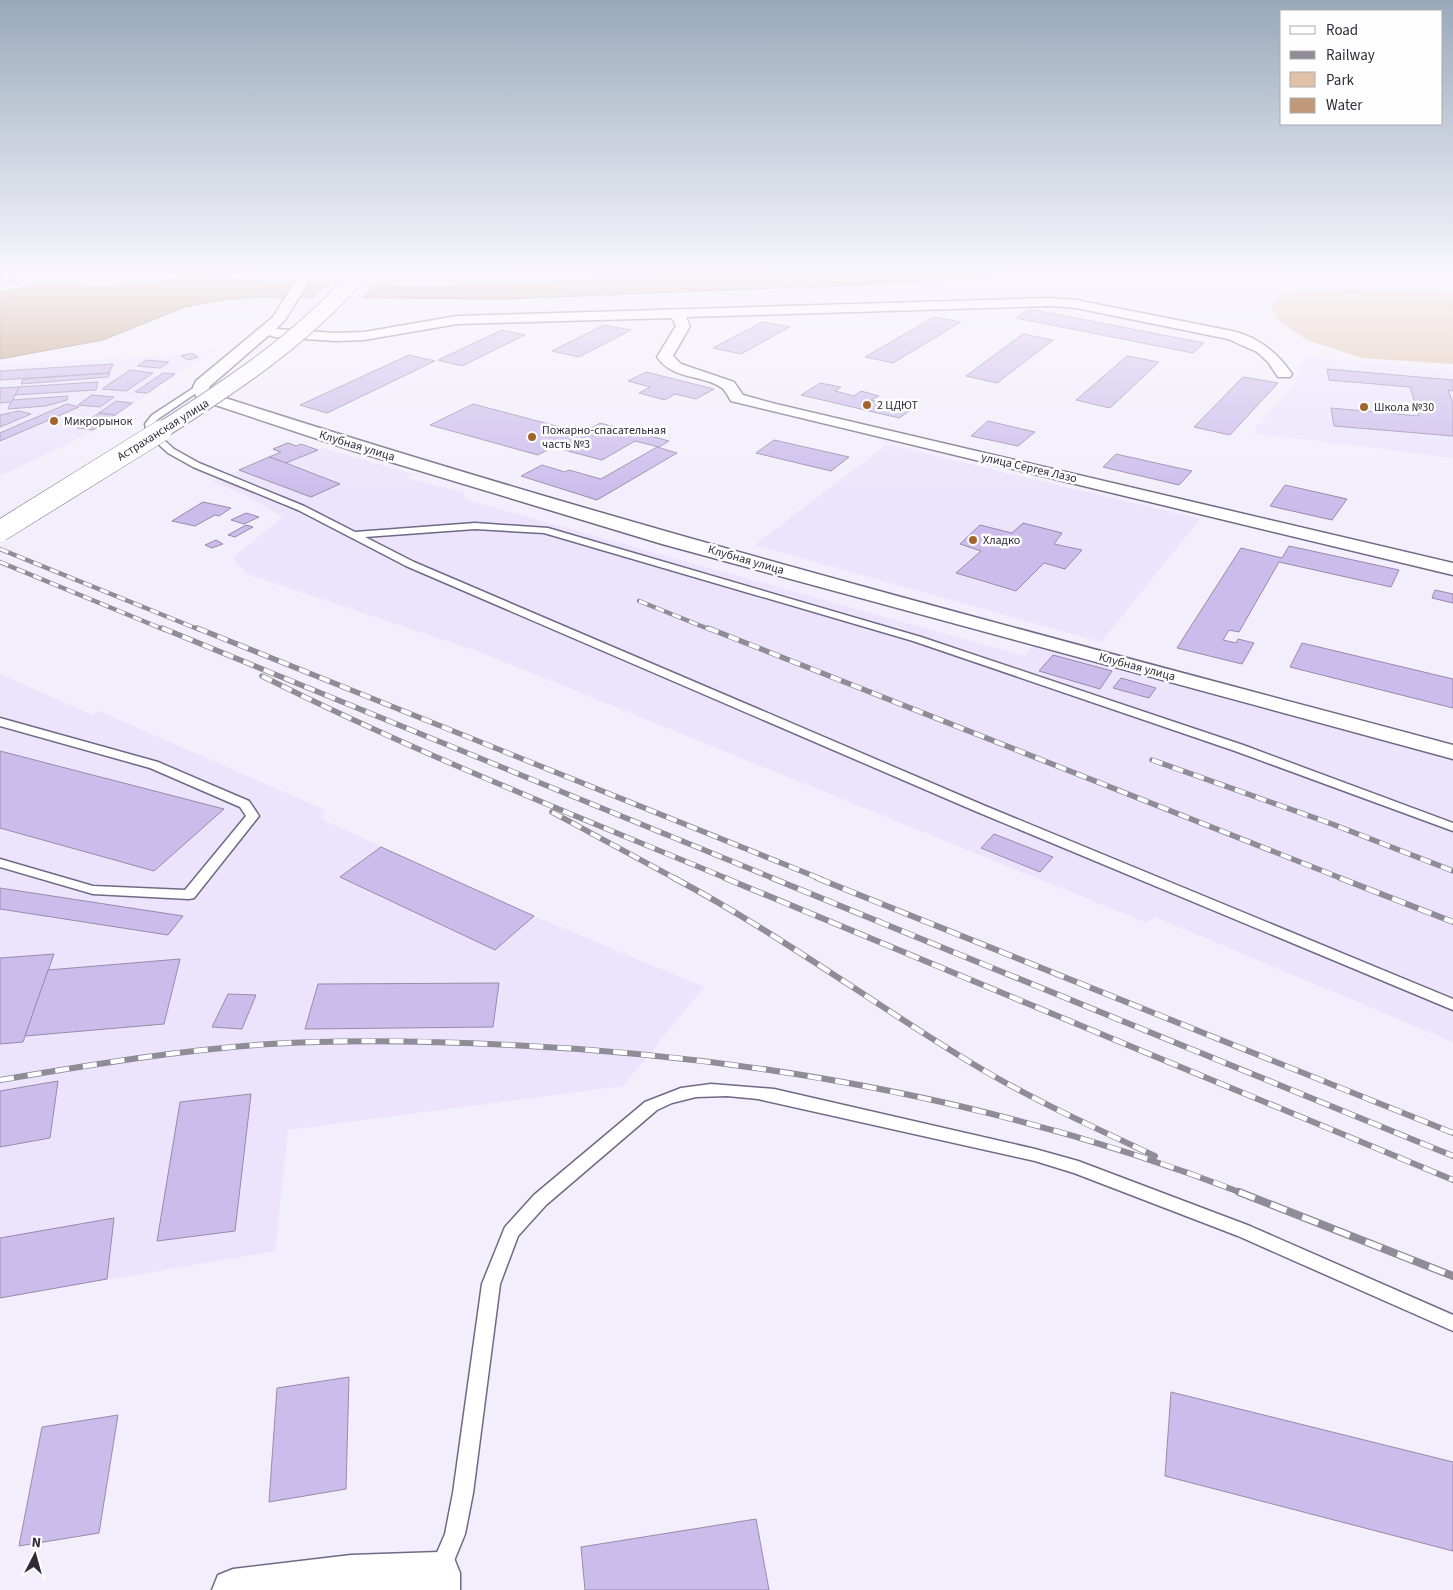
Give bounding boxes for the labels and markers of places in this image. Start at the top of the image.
place label: 2 ЦДЮТ [877,397,919,414]
marker: 2 ЦДЮТ [861,399,873,411]
place label: Школа №30 [1374,399,1434,416]
marker: Школа №30 [1358,401,1370,413]
place label: Микрорынок [64,413,133,430]
marker: Микрорынок [48,415,60,427]
place label: Пожарно-спасательная часть №3 [542,422,666,453]
marker: Пожарно-спасательная часть №3 [526,431,538,443]
place label: Хладко [983,532,1020,549]
marker: Хладко [967,534,979,546]

